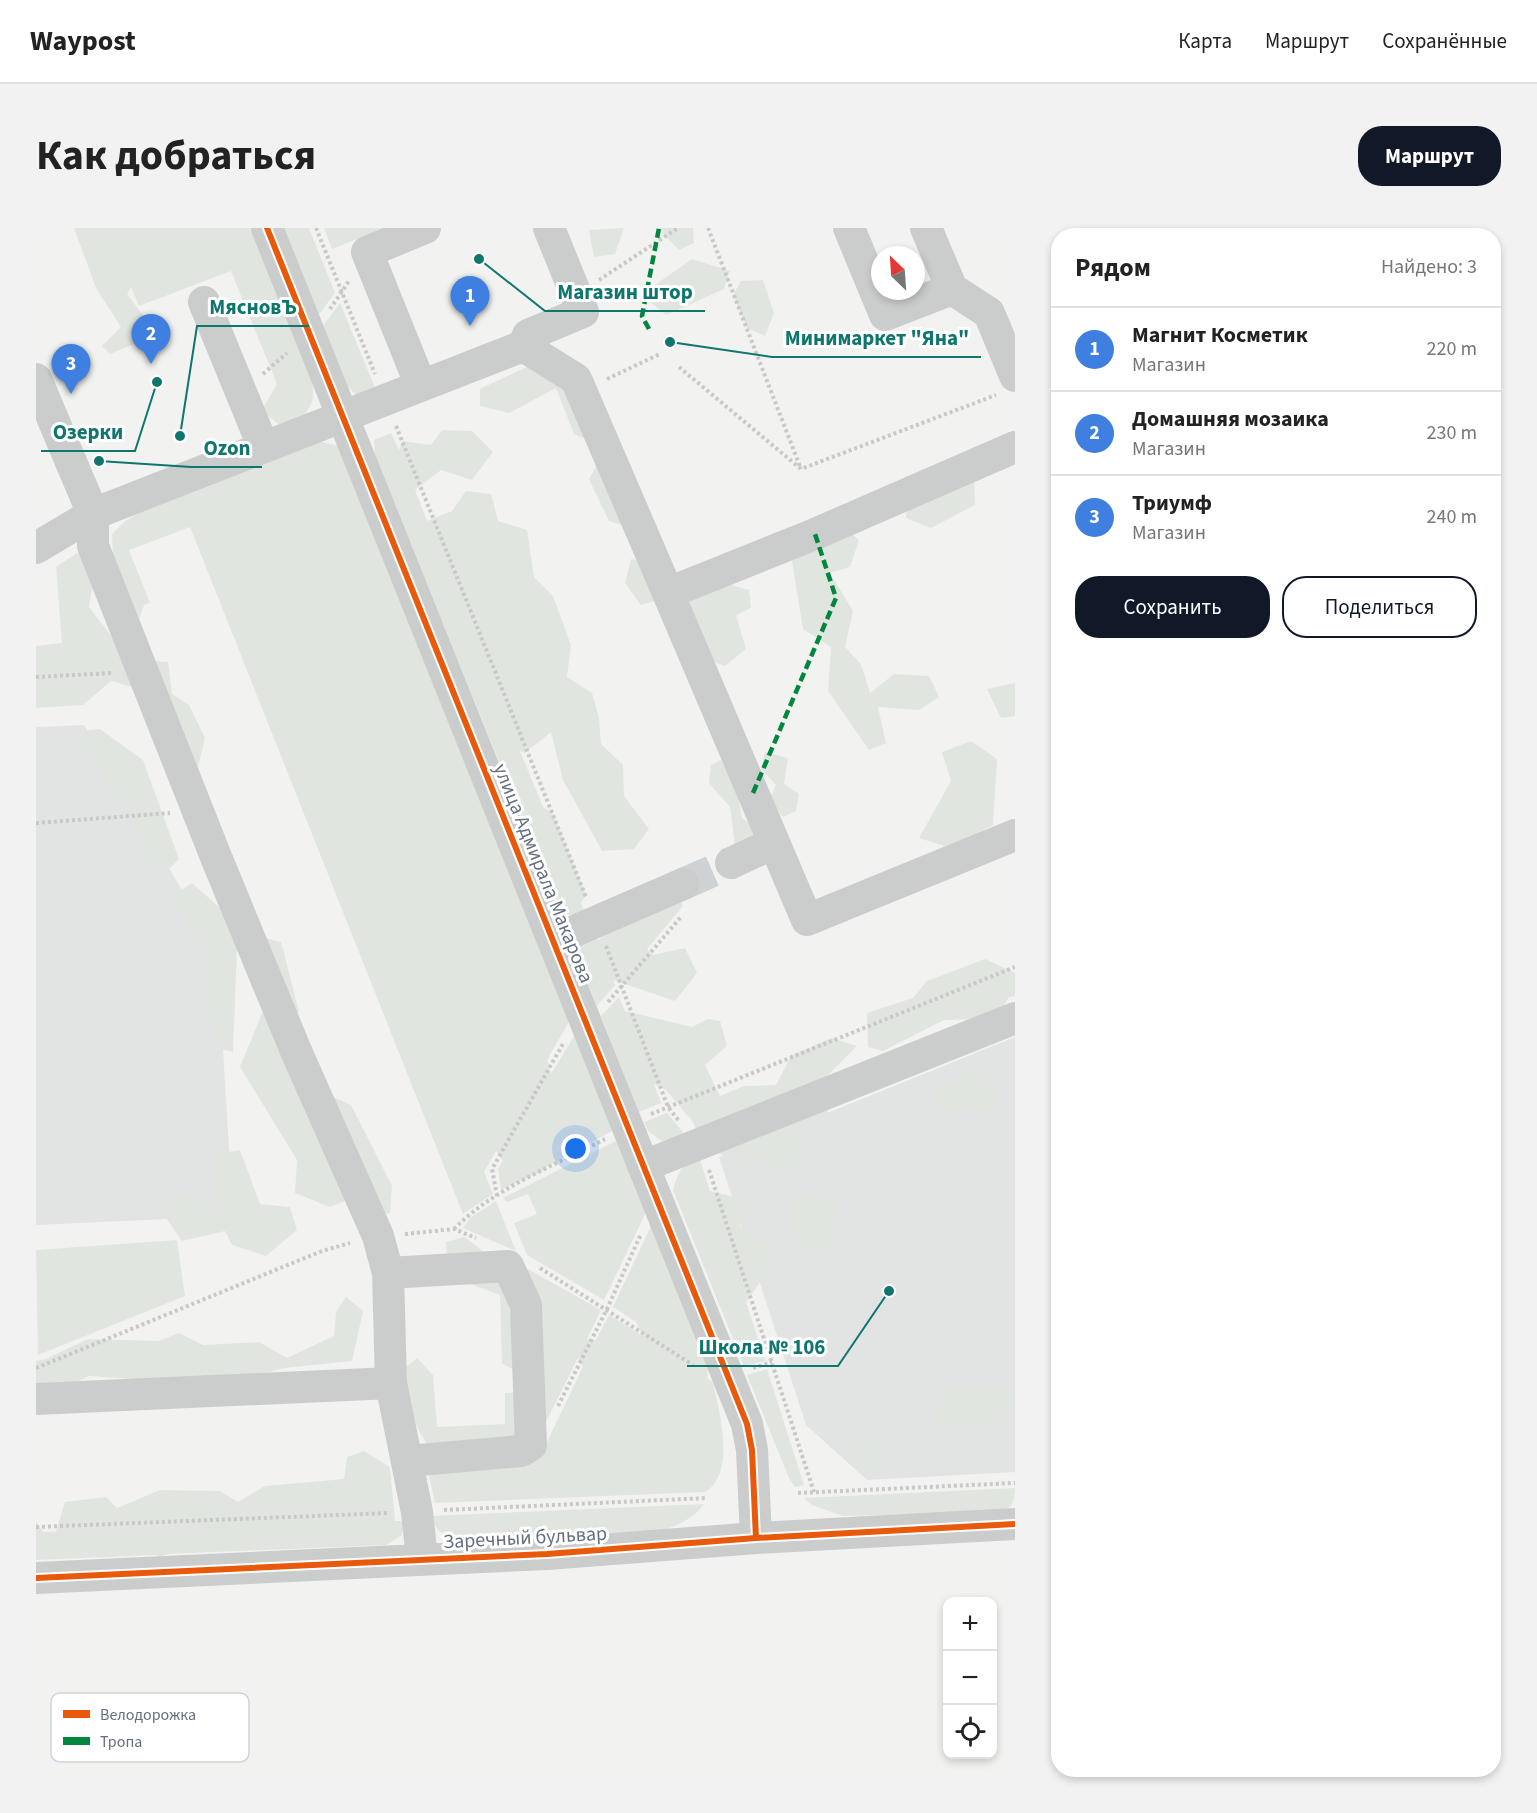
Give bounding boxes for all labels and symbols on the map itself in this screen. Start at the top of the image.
north arrow [871,246,925,300]
callout: Магазин штор [545,272,705,311]
pin: 1 [450,276,490,326]
text: Магазин штор [557,277,693,307]
callout: МясновЪ [197,287,309,326]
text: МясновЪ [209,292,297,322]
pin: 2 [132,314,170,364]
callout: Минимаркет "Яна" [772,318,981,357]
text: Минимаркет "Яна" [785,323,969,353]
pin: 3 [51,344,90,394]
callout: Озерки [41,412,135,451]
text: Озерки [53,417,123,447]
callout: Ozon [191,428,262,467]
text: Ozon [203,433,251,463]
street label: улица Адмирала Макарова [486,759,600,987]
your location [561,1134,590,1163]
callout: Школа № 106 [687,1327,838,1366]
text: Школа № 106 [699,1332,825,1362]
street label: Заречный бульвар [442,1520,608,1556]
legend [51,1693,249,1762]
text: Велодорожка [100,1704,196,1726]
text: Тропа [100,1731,142,1753]

